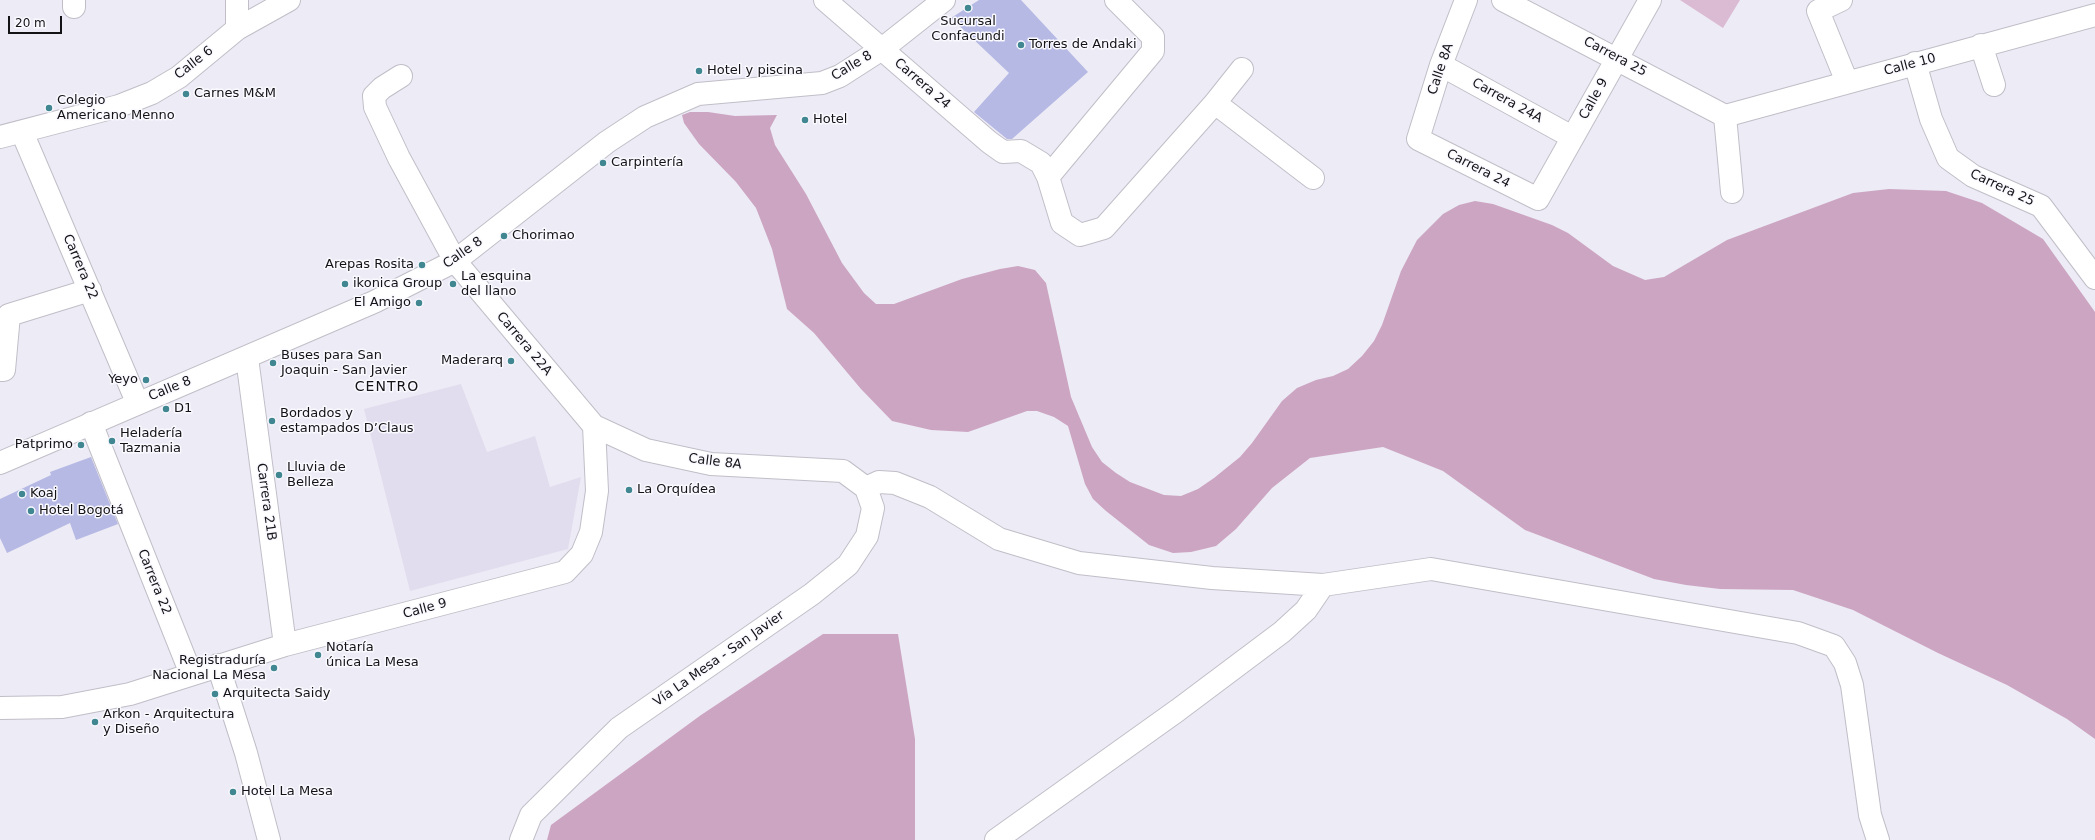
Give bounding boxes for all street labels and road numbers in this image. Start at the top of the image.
street label: Carrera 25 [1581,34,1649,80]
street label: Calle 8A [1425,41,1457,97]
street label: Calle 6 [172,43,216,83]
street label: Calle 8 [829,48,875,84]
street label: Calle 10 [1882,51,1938,79]
street label: Carrera 24 [891,55,953,113]
street label: Carrera 24A [1469,75,1545,127]
street label: Calle 9 [1576,76,1612,122]
street label: Carrera 24 [1444,146,1512,192]
street label: Carrera 25 [1967,166,2037,210]
street label: Carrera 22 [59,232,101,302]
street label: Calle 8 [440,234,486,272]
street label: Carrera 22A [493,309,555,379]
street label: Calle 8 [146,373,194,405]
street label: Calle 8A [687,451,743,473]
street label: Carrera 21B [253,462,279,542]
street label: Carrera 22 [134,547,174,617]
street label: Calle 9 [401,596,449,622]
street label: Vía La Mesa - San Javier [651,608,787,710]

